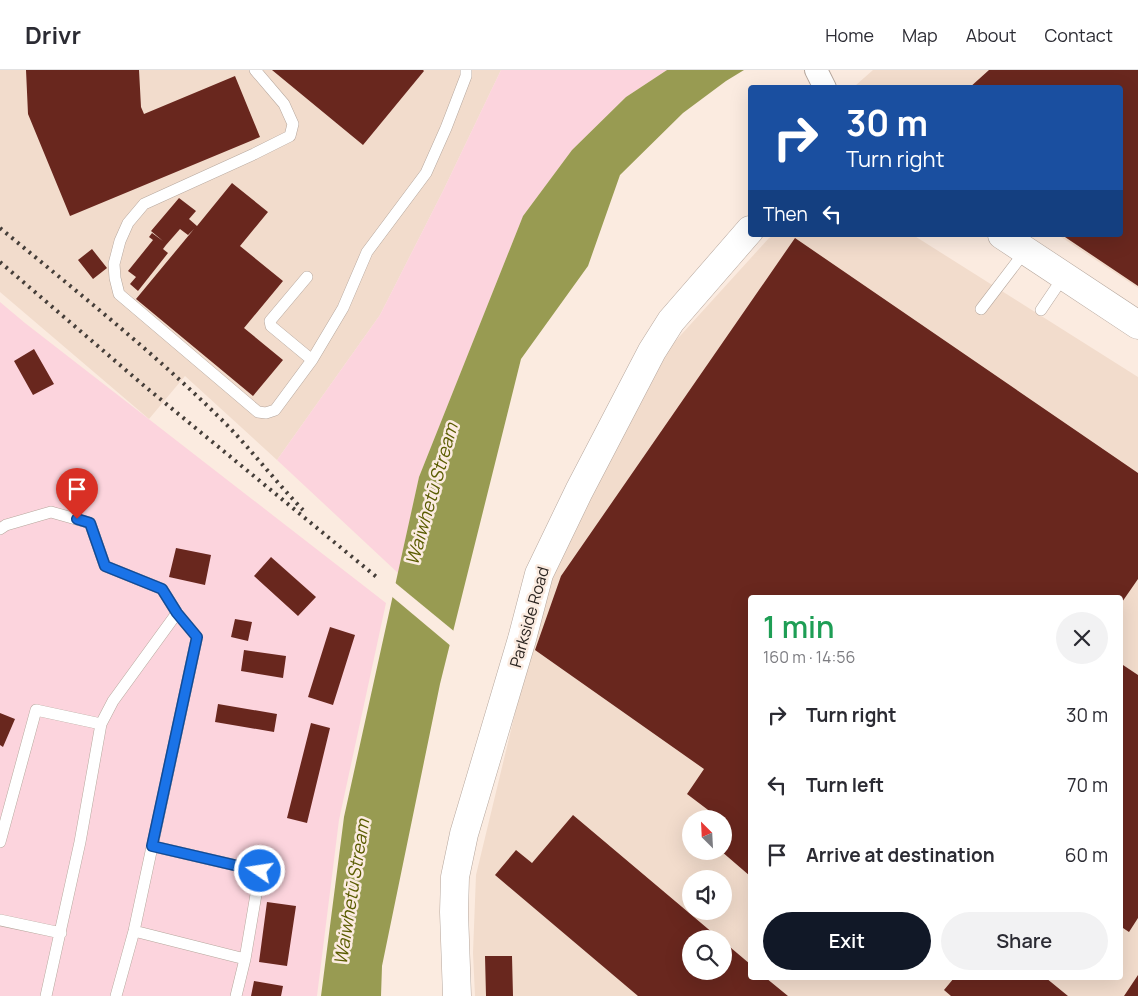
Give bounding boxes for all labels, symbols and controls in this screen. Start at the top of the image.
text: Drivr [25,18,81,51]
text: Home [825,23,874,47]
text: Map [902,23,938,47]
text: About [966,23,1016,47]
text: Contact [1044,23,1113,47]
text: 30 m [846,99,928,147]
icon: right [763,105,828,170]
text: Turn right [846,144,944,174]
icon: left [818,200,846,228]
text: Then [763,201,808,227]
water label: Waiwhetū Stream [399,418,463,568]
pin [56,468,98,519]
icon: arrive [63,475,91,503]
street label: Parkside Road [504,564,554,670]
text: 1 min [763,606,835,647]
button: close [1056,612,1108,664]
text: 160 m · 14:56 [763,646,855,668]
icon: right [763,701,791,729]
text: Turn right [806,702,896,728]
text: 30 m [1066,702,1108,728]
icon: left [763,771,791,799]
text: Turn left [806,772,884,798]
text: 70 m [1067,772,1108,798]
north arrow [682,810,732,860]
map controls [682,810,732,980]
water label: Waiwhetū Stream [328,816,375,966]
icon: arrive [763,841,791,869]
text: Arrive at destination [806,842,995,868]
text: 60 m [1065,842,1108,868]
position arrow [233,844,285,896]
button: sound [682,870,732,920]
button: Exit [763,912,931,970]
button: Share [941,912,1108,970]
button: search [682,930,732,980]

